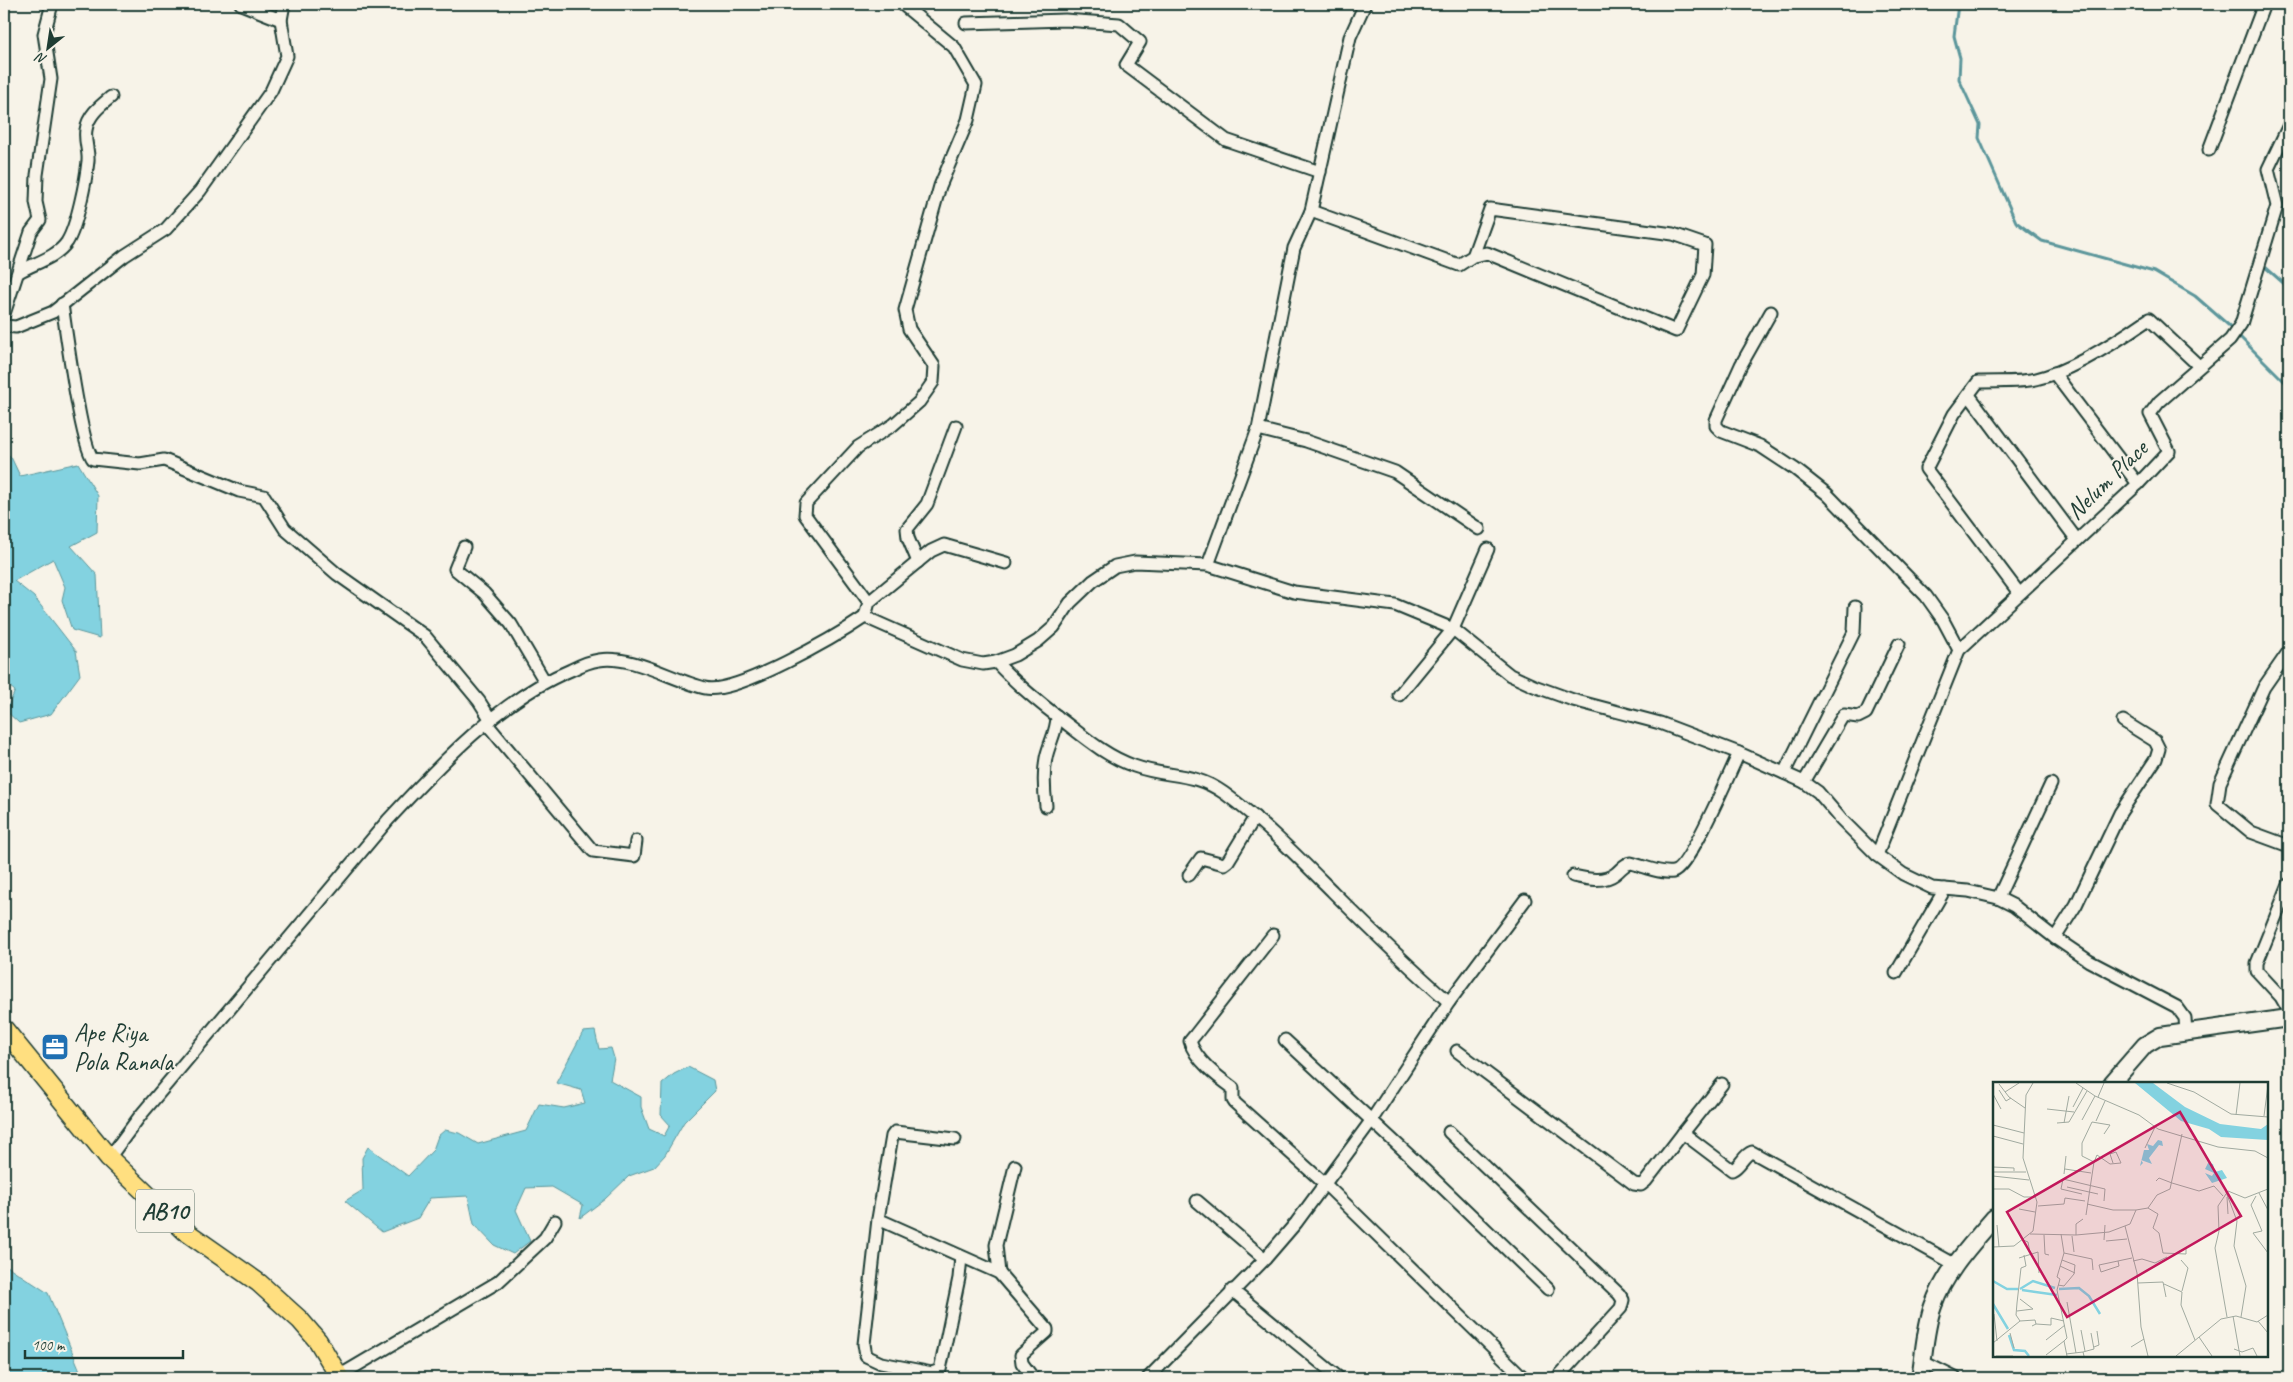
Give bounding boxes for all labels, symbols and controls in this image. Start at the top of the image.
north arrow [22,22,72,72]
text: N [32,48,50,68]
street label: Nelum Place [2059,432,2156,527]
place label: Ape Riya Pola Ranala [74,1017,175,1078]
office icon: Ape Riya Pola Ranala [40,1032,70,1062]
inset map [1993,1082,2268,1357]
road number: AB10 [136,1190,194,1232]
scale bar [25,1327,182,1359]
text: 100 m [32,1336,66,1355]

